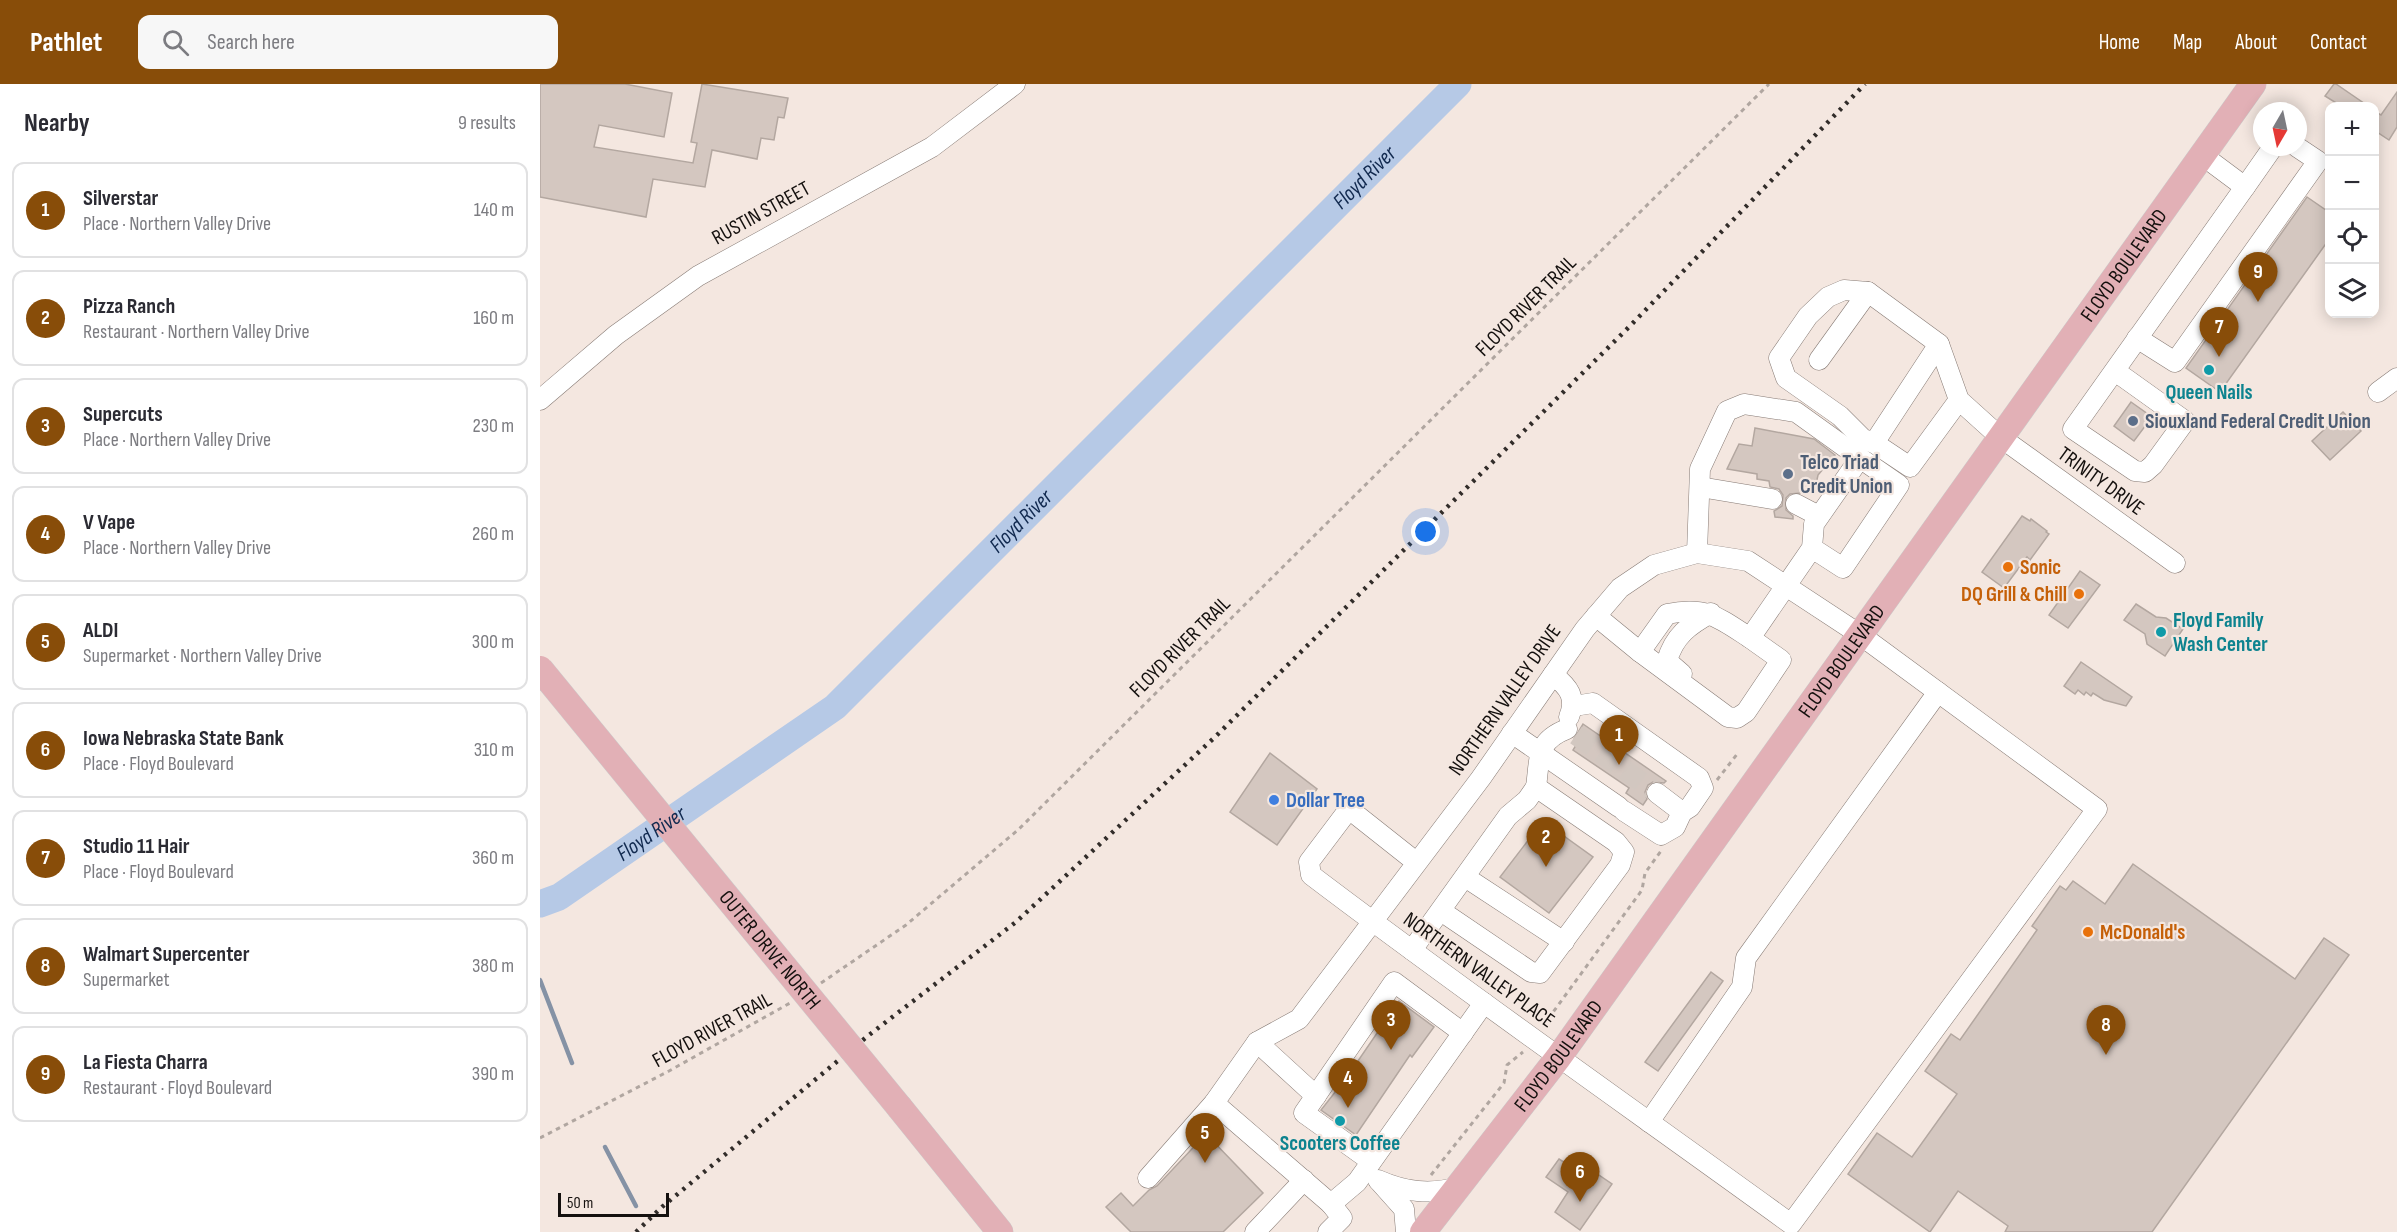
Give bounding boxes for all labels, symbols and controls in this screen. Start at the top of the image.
search box [138,15,558,69]
text: Pathlet [30,26,102,59]
icon: search [159,26,192,59]
text: Search here [207,29,295,56]
text: Home [2099,30,2140,55]
text: Map [2173,30,2202,55]
text: About [2235,30,2277,55]
text: Contact [2310,30,2367,55]
north arrow [2253,102,2307,156]
map controls [2325,102,2379,318]
button: + [2325,102,2379,156]
text: Nearby [24,108,90,139]
text: 9 results [458,111,516,135]
water label: Floyd River [1327,140,1402,215]
button: − [2325,156,2379,210]
street label: RUSTIN STREET [707,176,815,250]
text: Silverstar [83,185,158,212]
text: 1 [42,198,49,222]
text: 140 m [474,198,514,222]
street label: FLOYD BOULEVARD [2075,204,2172,327]
button: locate [2325,210,2379,264]
text: Place · Northern Valley Drive [83,212,271,236]
street label: FLOYD RIVER TRAIL [1470,250,1582,362]
pin: 9 [2238,252,2278,302]
button: layers [2325,264,2379,318]
text: Pizza Ranch [83,293,175,320]
text: 2 [41,306,50,330]
text: 160 m [473,306,514,330]
pin: 7 [2200,308,2238,357]
text: Restaurant · Northern Valley Drive [83,320,309,344]
marker: Queen Nails [2202,363,2216,377]
place label: Queen Nails [2165,380,2253,405]
text: Supercuts [83,401,163,428]
place label: Siouxland Federal Credit Union [2145,409,2371,434]
text: 3 [41,414,50,438]
text: 230 m [472,414,514,438]
marker: Siouxland Federal Credit Union [2126,414,2140,428]
text: Place · Northern Valley Drive [83,428,271,452]
street label: TRINITY DRIVE [2053,441,2149,521]
place label: Telco Triad Credit Union [1800,450,1893,499]
marker: Telco Triad Credit Union [1781,467,1795,481]
water label: Floyd River [983,483,1059,559]
text: V Vape [83,509,135,536]
your location [1411,517,1440,546]
text: 4 [41,522,50,546]
text: 260 m [472,522,514,546]
text: Place · Northern Valley Drive [83,536,271,560]
place label: Sonic [2020,555,2061,580]
marker: Sonic [2001,560,2015,574]
place label: DQ Grill & Chill [1961,582,2067,607]
marker: DQ Grill & Chill [2072,587,2086,601]
street label: FLOYD RIVER TRAIL [1124,591,1236,703]
street label: FLOYD BOULEVARD [1793,600,1890,722]
place label: Floyd Family Wash Center [2173,608,2268,657]
text: ALDI [83,617,118,644]
street label: NORTHERN VALLEY DRIVE [1444,620,1566,780]
marker: Floyd Family Wash Center [2154,625,2168,639]
text: 5 [41,630,50,654]
text: 300 m [472,630,514,654]
text: Supermarket · Northern Valley Drive [83,644,322,668]
pin: 1 [1600,716,1638,765]
text: Iowa Nebraska State Bank [83,725,284,752]
text: 6 [41,738,50,762]
text: 310 m [474,738,514,762]
text: Place · Floyd Boulevard [83,752,234,776]
place label: Dollar Tree [1286,788,1365,813]
marker: Dollar Tree [1267,793,1281,807]
water label: Floyd River [611,800,692,867]
pin: 2 [1526,818,1566,867]
text: Studio 11 Hair [83,833,190,860]
text: 7 [41,846,50,870]
text: 360 m [472,846,514,870]
text: Place · Floyd Boulevard [83,860,234,884]
street label: OUTER DRIVE NORTH [714,885,826,1014]
street label: NORTHERN VALLEY PLACE [1399,907,1559,1033]
place label: McDonald's [2100,920,2185,945]
marker: McDonald's [2081,925,2095,939]
text: Walmart Supercenter [83,941,249,968]
text: 8 [41,954,50,978]
text: 380 m [472,954,514,978]
text: Supermarket [83,968,170,992]
street label: FLOYD RIVER TRAIL [648,987,776,1073]
street label: FLOYD BOULEVARD [1509,995,1608,1117]
pin: 3 [1372,1000,1410,1050]
pin: 8 [2086,1006,2126,1055]
text: La Fiesta Charra [83,1049,208,1076]
pin: 4 [1328,1058,1368,1108]
text: 9 [41,1062,50,1086]
text: 390 m [472,1062,514,1086]
text: Restaurant · Floyd Boulevard [83,1076,272,1100]
pin: 5 [1186,1114,1224,1163]
marker: Scooters Coffee [1333,1114,1347,1128]
place label: Scooters Coffee [1280,1131,1400,1156]
pin: 6 [1560,1152,1600,1202]
scale bar [558,1190,669,1218]
text: 50 m [567,1194,593,1213]

